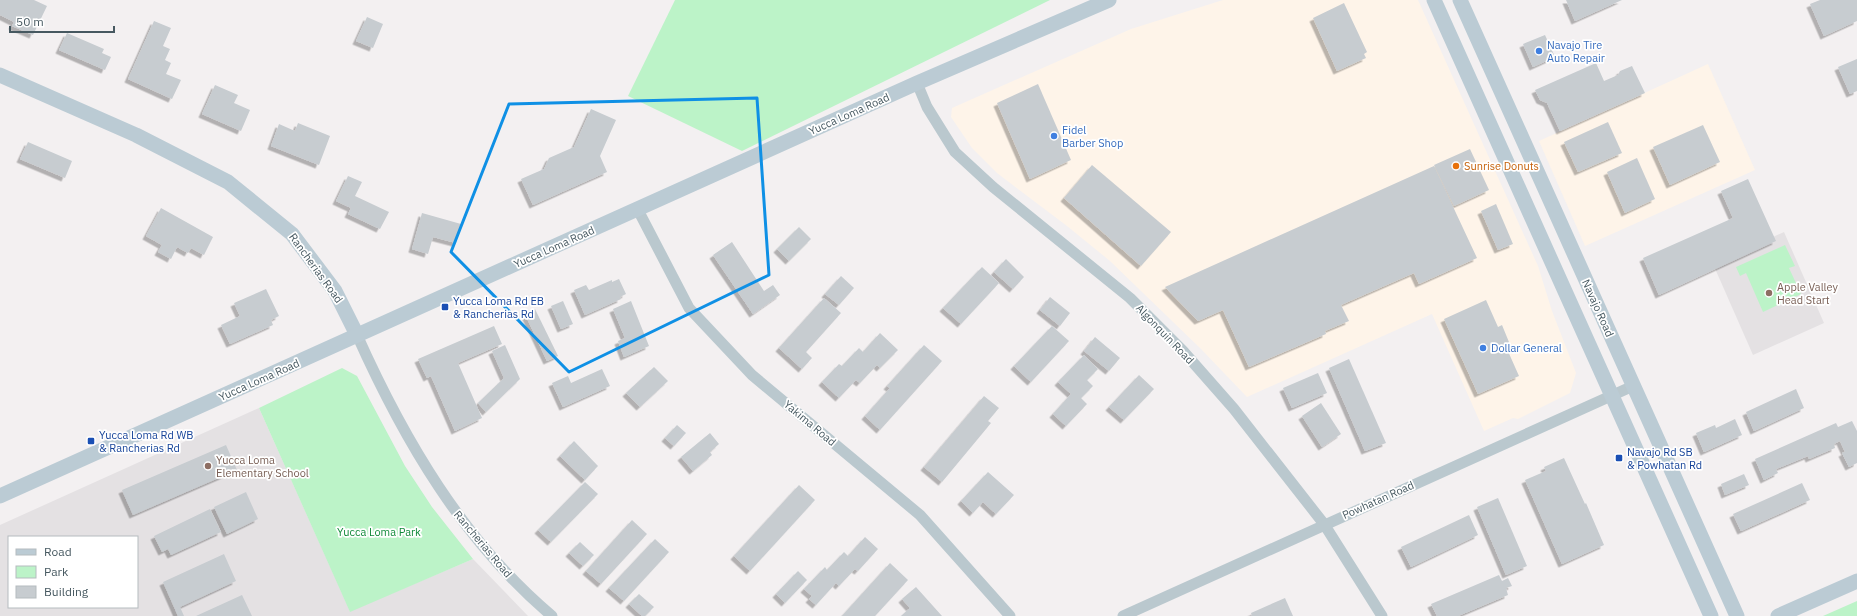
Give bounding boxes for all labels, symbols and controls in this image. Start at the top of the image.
scale bar [10,8,114,34]
text: 50 m [16,14,44,29]
place label: Navajo Tire Auto Repair [1547,38,1605,65]
marker: Navajo Tire Auto Repair [1534,46,1544,56]
street label: Yucca Loma Road [806,90,892,138]
place label: Fidel Barber Shop [1062,123,1123,150]
marker: Fidel Barber Shop [1049,131,1059,141]
place label: Sunrise Donuts [1464,159,1539,173]
marker: Sunrise Donuts [1451,161,1461,171]
street label: Yucca Loma Road [511,223,597,271]
street label: Rancherias Road [286,230,346,306]
street label: Navajo Road [1579,277,1617,339]
place label: Apple Valley Head Start [1777,280,1839,307]
marker: Apple Valley Head Start [1764,288,1774,298]
place label: Yucca Loma Rd EB & Rancherias Rd [453,294,544,321]
street label: Algonquin Road [1133,301,1197,367]
marker: Yucca Loma Rd EB & Rancherias Rd [440,302,450,312]
place label: Dollar General [1491,341,1562,355]
marker: Dollar General [1478,343,1488,353]
street label: Yucca Loma Road [216,356,302,404]
street label: Yakima Road [781,397,839,449]
place label: Yucca Loma Rd WB & Rancherias Rd [99,428,193,455]
marker: Yucca Loma Rd WB & Rancherias Rd [86,436,96,446]
place label: Navajo Rd SB & Powhatan Rd [1627,445,1702,472]
place label: Yucca Loma Elementary School [216,453,309,480]
marker: Navajo Rd SB & Powhatan Rd [1614,453,1624,463]
marker: Yucca Loma Elementary School [203,461,213,471]
street label: Powhatan Road [1340,478,1416,522]
street label: Rancherias Road [451,508,515,580]
park label: Yucca Loma Park [337,525,421,539]
legend [8,536,138,608]
text: Road [44,544,72,559]
text: Park [44,564,69,579]
text: Building [44,584,89,599]

